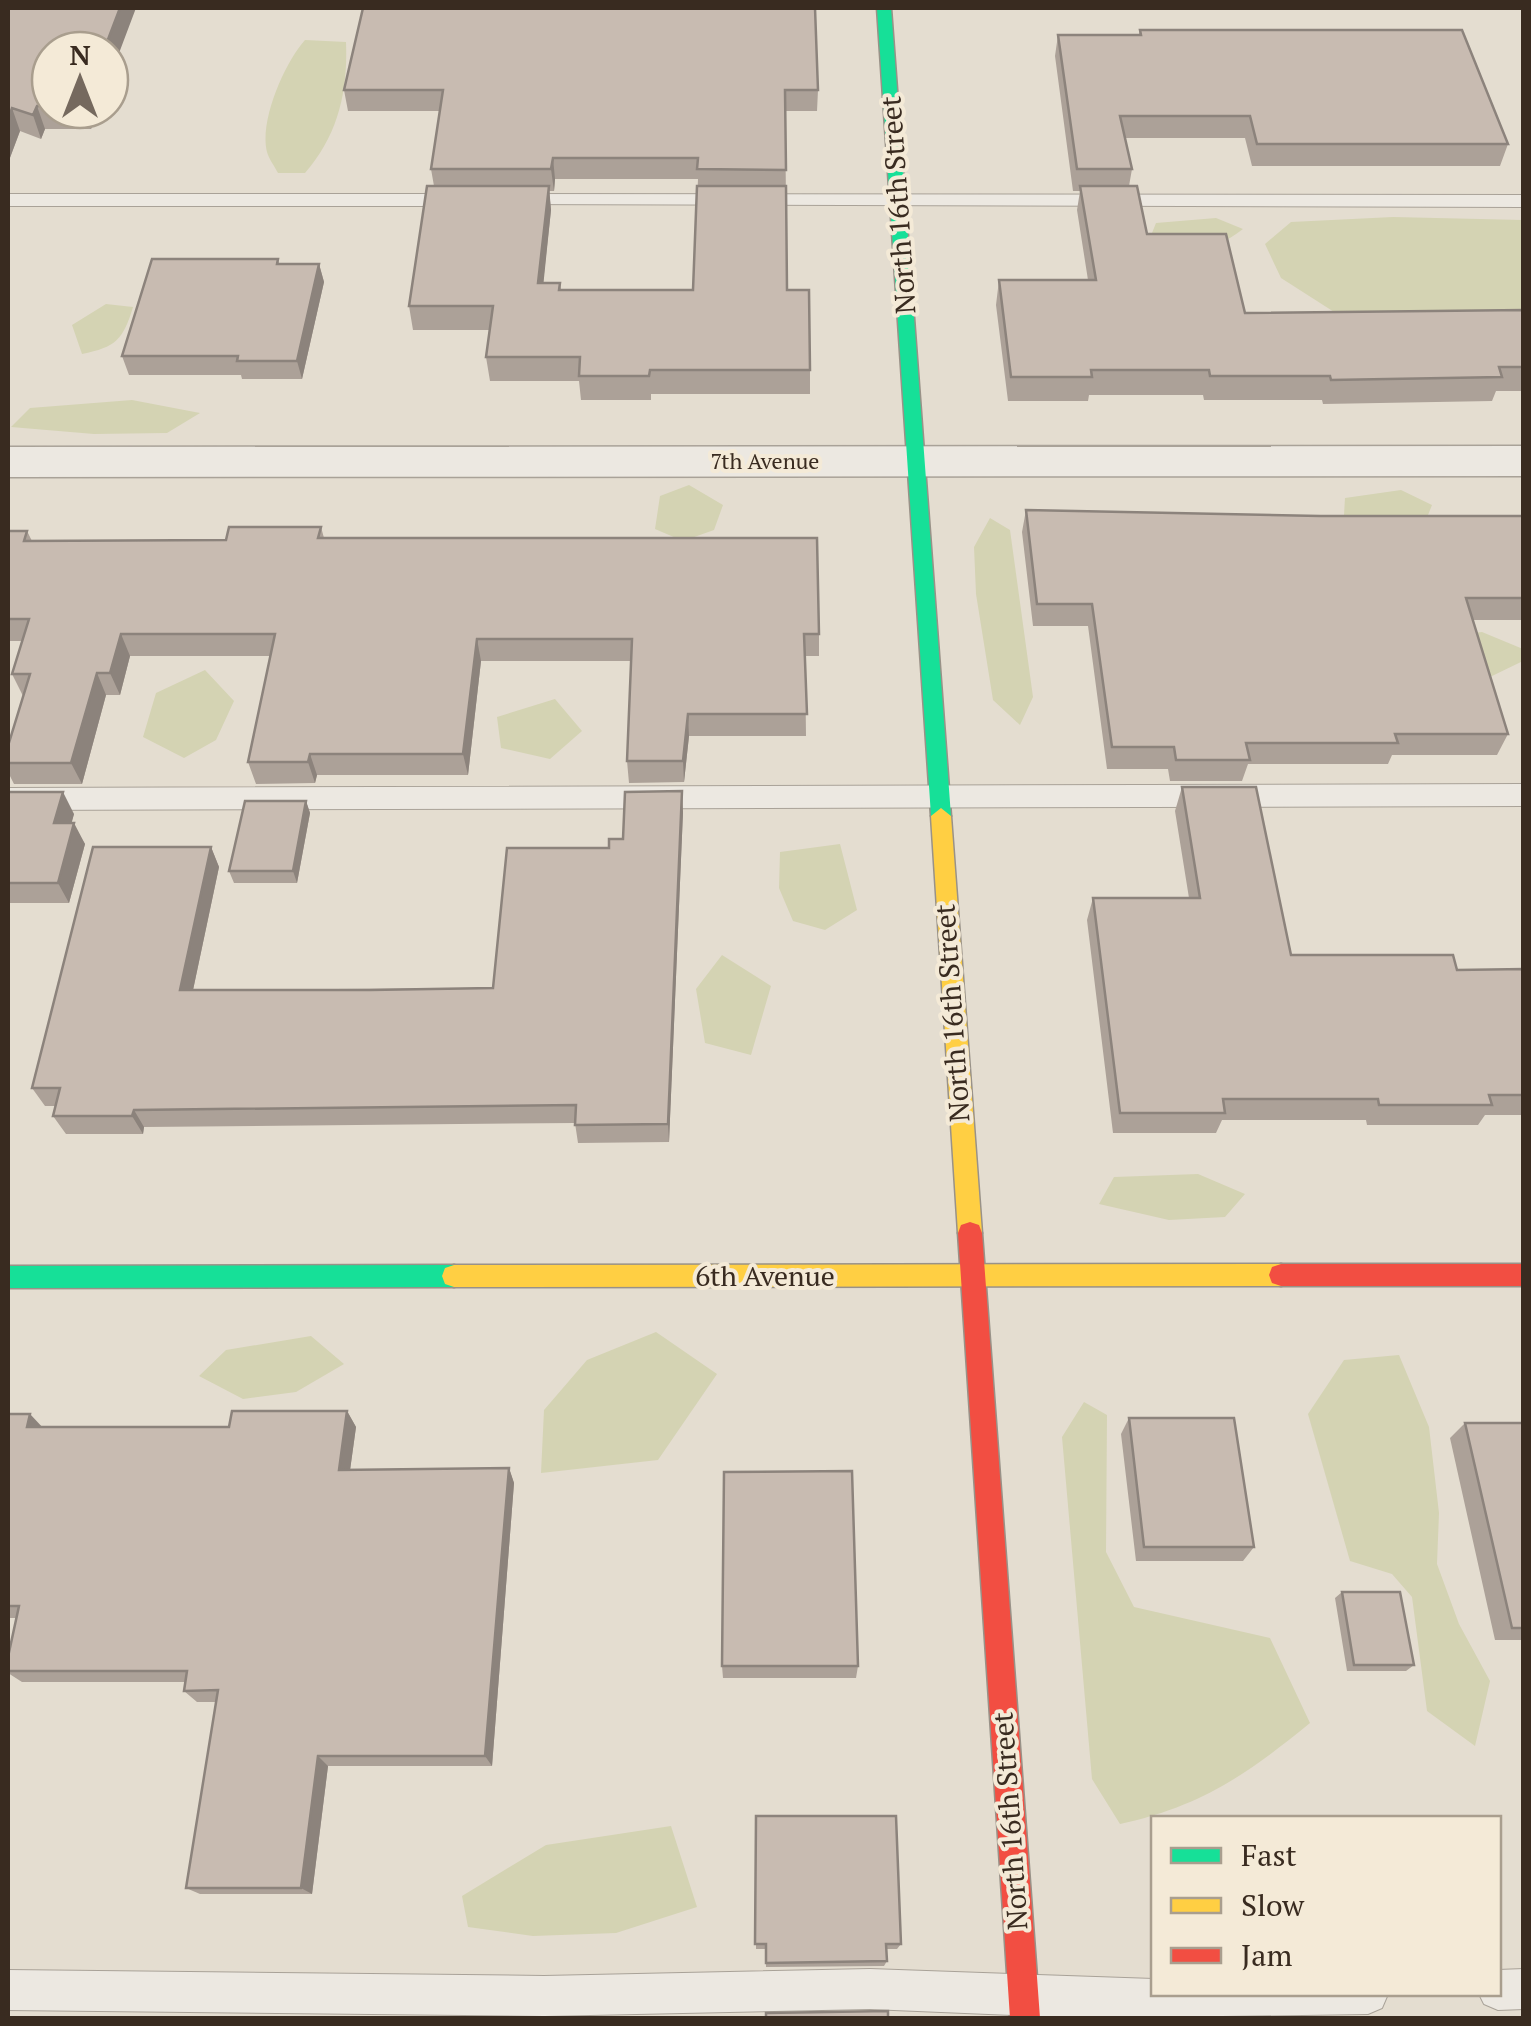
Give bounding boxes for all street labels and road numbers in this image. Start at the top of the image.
street label: North 16th Street [871,94,924,315]
street label: 7th Avenue [711,446,819,475]
street label: North 16th Street [925,902,978,1123]
street label: 6th Avenue [695,1257,835,1294]
street label: North 16th Street [983,1710,1036,1931]

